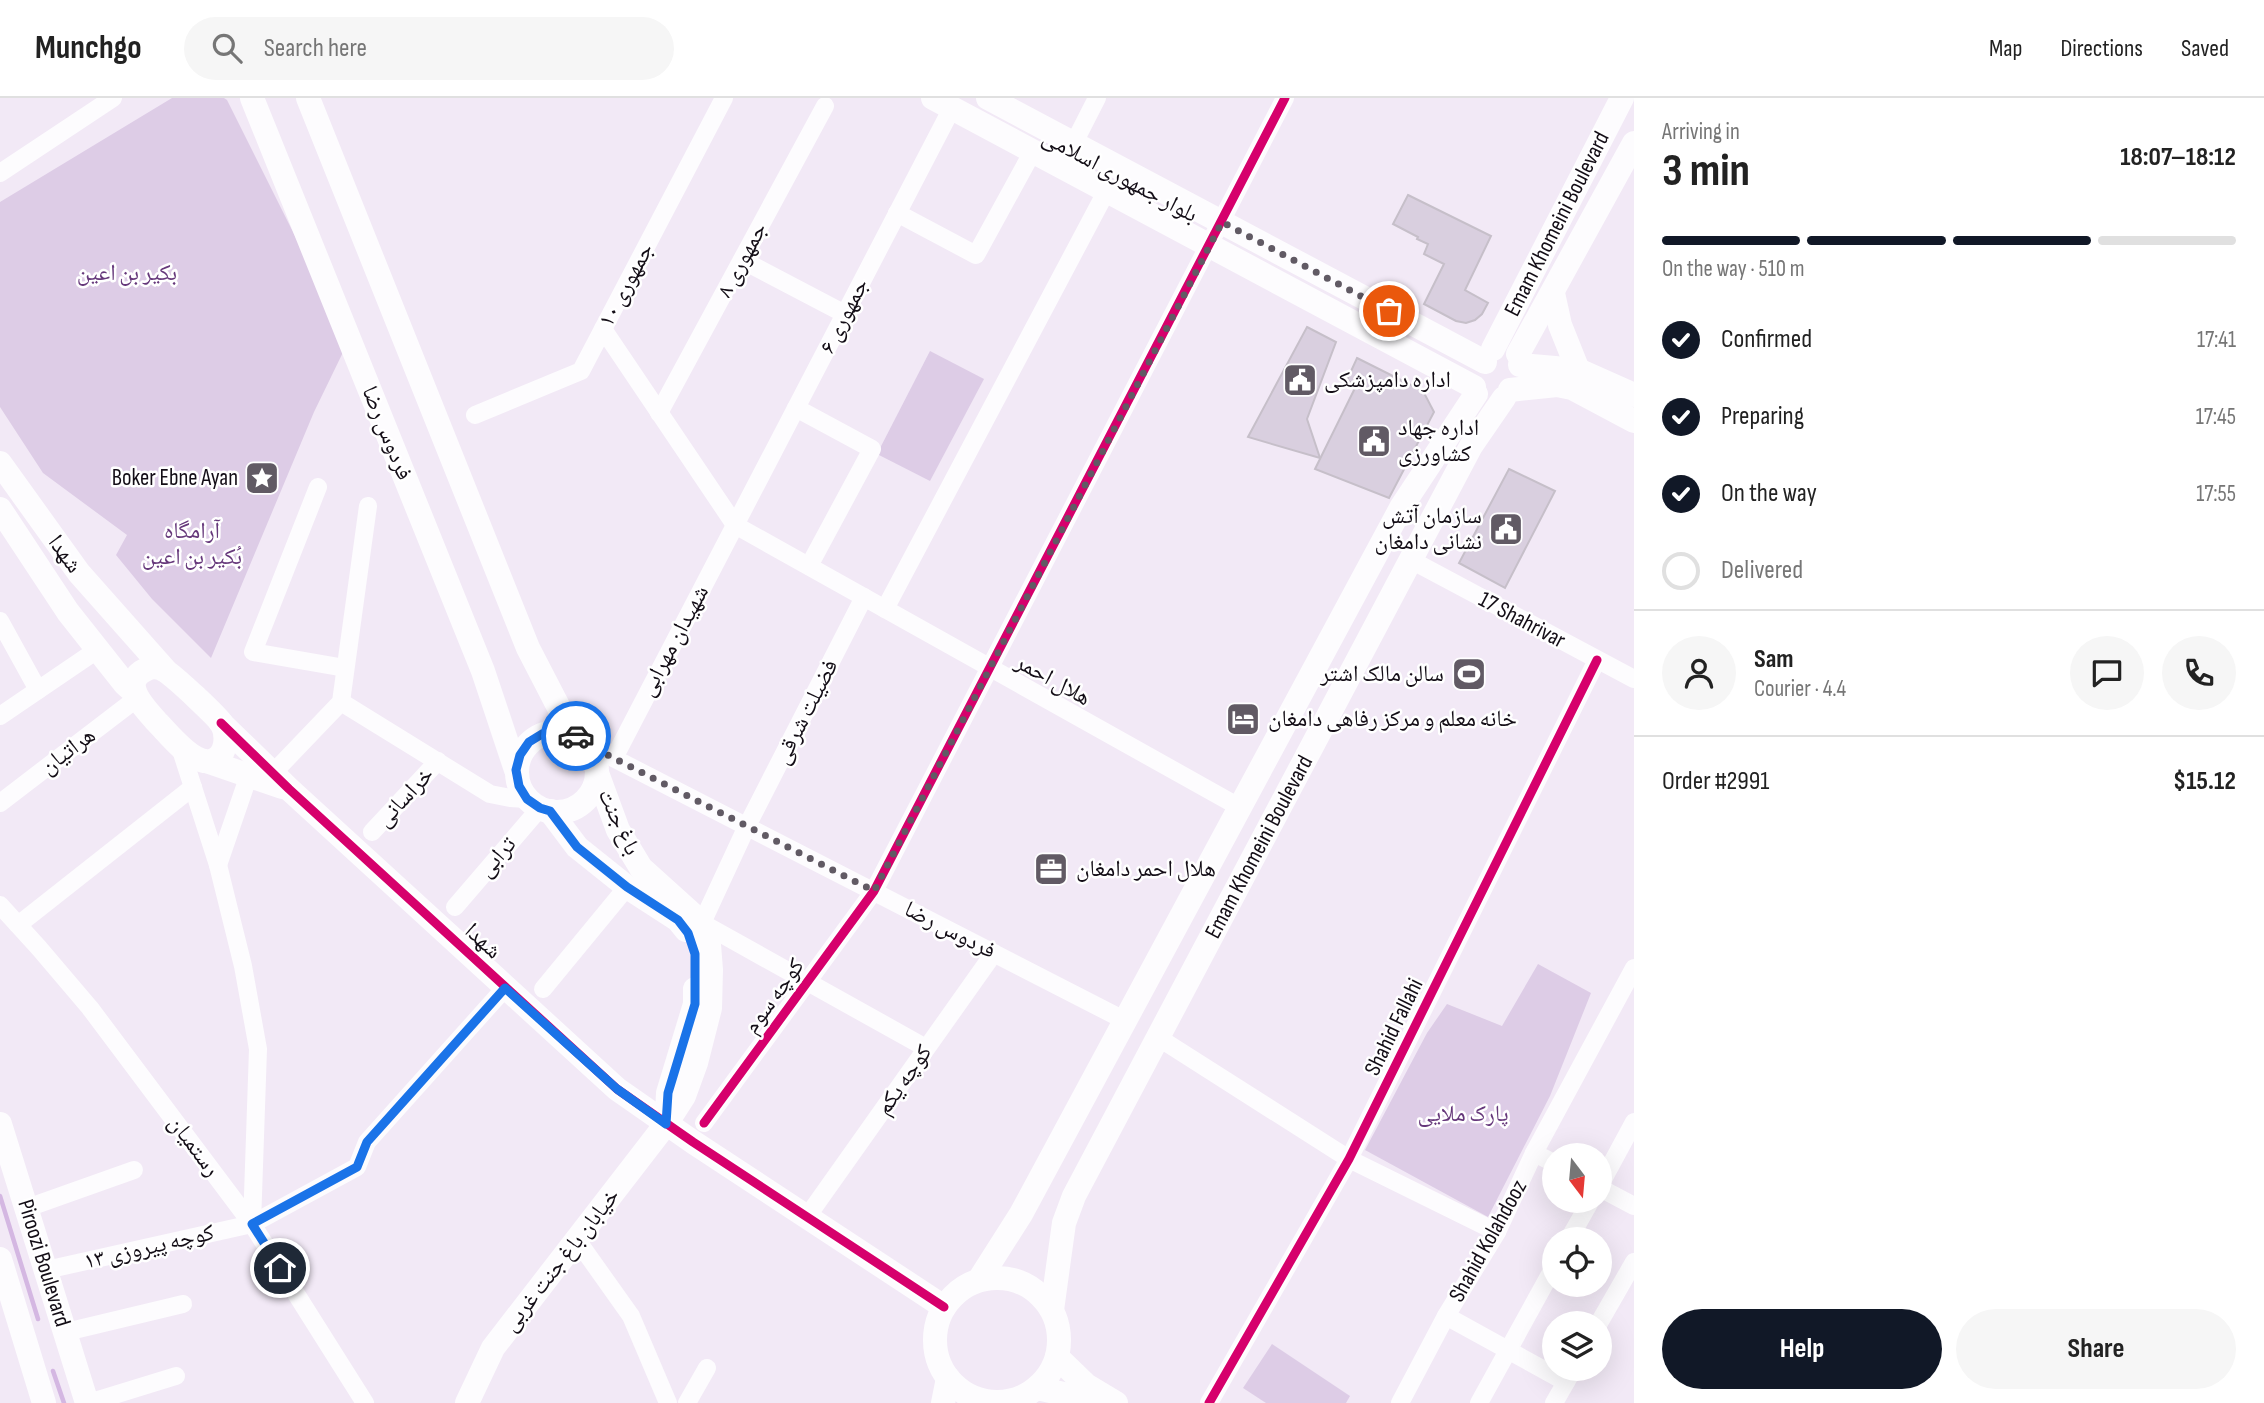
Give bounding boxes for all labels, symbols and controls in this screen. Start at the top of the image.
search box [184,17,674,80]
text: Munchgo [35,28,142,68]
icon: search [208,29,246,67]
text: Search here [264,33,367,64]
text: Map [1989,34,2022,63]
text: Directions [2060,34,2143,63]
text: Saved [2181,34,2229,63]
text: Arriving in [1662,118,1740,146]
street label: بلوار جمهوری اسلامی [1037,123,1203,229]
street label: Emam Khomeini Boulevard [1498,127,1616,321]
text: 18:07–18:12 [2120,142,2236,173]
text: 3 min [1662,144,1750,199]
street label: جمهوری ۸ [711,218,773,302]
street label: جمهوری ۱۰ [592,238,660,332]
text: On the way · 510 m [1662,255,1805,283]
park label: بکیر بن اعین [77,259,177,287]
street label: جمهوری ۶ [813,274,875,358]
pin [1359,281,1419,341]
icon: bag [1370,292,1408,330]
icon: check [1662,321,1700,359]
text: Confirmed [1721,324,1812,355]
text: 17:41 [2197,326,2236,354]
public building icon: اداره دامپزشکی [1281,361,1319,399]
place label: اداره دامپزشکی [1324,366,1451,394]
street label: فردوس رضا [355,382,419,484]
icon: check [1662,398,1700,436]
text: Preparing [1721,401,1804,432]
text: 17:45 [2196,403,2236,431]
place label: اداره جهاد کشاورزی [1398,414,1479,468]
public building icon: اداره جهاد کشاورزی [1355,422,1393,460]
place icon: Boker Ebne Ayan [243,459,281,497]
place label: Boker Ebne Ayan [112,464,238,492]
icon: check [1662,475,1700,513]
text: On the way [1721,478,1817,509]
text: 17:55 [2196,480,2236,508]
place label: سازمان آتش نشانی دامغان [1375,502,1482,556]
public building icon: سازمان آتش نشانی دامغان [1487,510,1525,548]
park label: آرامگاه بُکیر بن اعین [142,517,242,571]
street label: شهدا [42,529,88,579]
text: Delivered [1721,555,1803,586]
street label: شهیدان مهرابی [633,581,715,701]
street label: 17 Shahrivar [1474,586,1570,655]
button: person [1662,636,1736,710]
button: chat [2070,636,2144,710]
button: phone [2162,636,2236,710]
text: Sam [1754,644,1794,675]
street label: هلال احمر [1009,647,1096,712]
street label: فضیلت شرقی [768,655,844,769]
sports icon: سالن مالک اشتر [1450,655,1488,693]
place label: سالن مالک اشتر [1319,660,1444,688]
text: Courier · 4.4 [1754,675,1846,703]
hotel icon: خانه معلم و مرکز رفاهی دامغان [1224,700,1262,738]
courier [541,701,611,771]
place label: خانه معلم و مرکز رفاهی دامغان [1268,705,1517,734]
icon: car [557,717,595,755]
street label: هراتیان [35,721,101,781]
street label: Emam Khomeini Boulevard [1199,751,1319,943]
street label: خراسانی [370,761,440,833]
text: Order #2991 [1662,766,1769,797]
text: $15.12 [2173,766,2236,797]
street label: باغ جنت [592,784,646,860]
street label: ترابی [472,831,522,883]
office icon: هلال احمر دامغان [1032,850,1070,888]
place label: هلال احمر دامغان [1076,855,1216,883]
street label: فردوس رضا [900,895,1000,965]
street label: شهدا [459,917,507,965]
street label: کوچه سوم [737,953,812,1040]
street label: Shahid Fallahi [1358,974,1430,1080]
street label: کوچه یکم [870,1039,939,1121]
park label: پارک ملایی [1417,1100,1509,1128]
street label: رستمیان [162,1110,226,1182]
north arrow [1542,1143,1612,1213]
map controls [1542,1143,1612,1381]
street label: Shahid Kolahdooz [1443,1175,1533,1307]
street label: خیابان باغ جنت غربی [496,1183,626,1337]
street label: Piroozi Boulevard [11,1196,77,1330]
street label: کوچه پیروزی ۱۳ [81,1218,217,1276]
button: locate [1542,1227,1612,1297]
pin [250,1238,310,1298]
icon: home [261,1249,299,1287]
button: Help [1662,1309,1942,1389]
button: Share [1956,1309,2236,1389]
button: layers [1542,1311,1612,1381]

